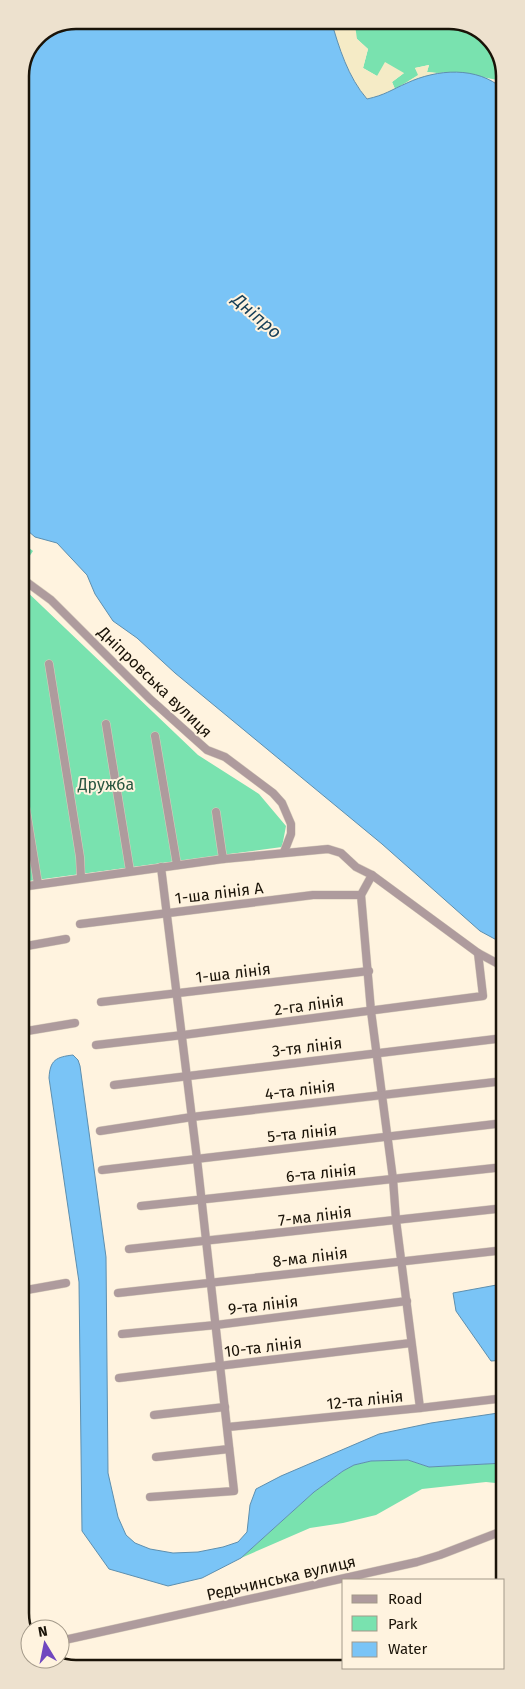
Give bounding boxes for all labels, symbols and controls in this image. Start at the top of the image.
water label: Дніпро [226,287,286,343]
street label: Дніпровська вулиця [93,622,216,741]
park label: Дружба [77,775,134,794]
street label: 1-ша лінія А [174,878,265,908]
street label: 1-ша лінія [194,959,272,987]
street label: 2-га лінія [273,991,345,1019]
street label: 3-тя лінія [271,1033,343,1061]
street label: 4-та лінія [264,1076,336,1104]
street label: 5-та лінія [266,1120,338,1146]
street label: 6-та лінія [285,1160,357,1186]
street label: 7-ма лінія [277,1202,353,1230]
street label: 8-ма лінія [271,1243,349,1271]
street label: 9-та лінія [227,1291,299,1319]
street label: 10-та лінія [223,1333,303,1361]
street label: 12-та лінія [326,1387,404,1413]
street label: Редьчинська вулиця [204,1552,358,1604]
legend [342,1579,505,1669]
text: Road [388,1590,423,1608]
text: Park [388,1615,418,1633]
north arrow [20,1619,70,1669]
text: N [37,1623,49,1641]
text: Water [388,1640,427,1658]

